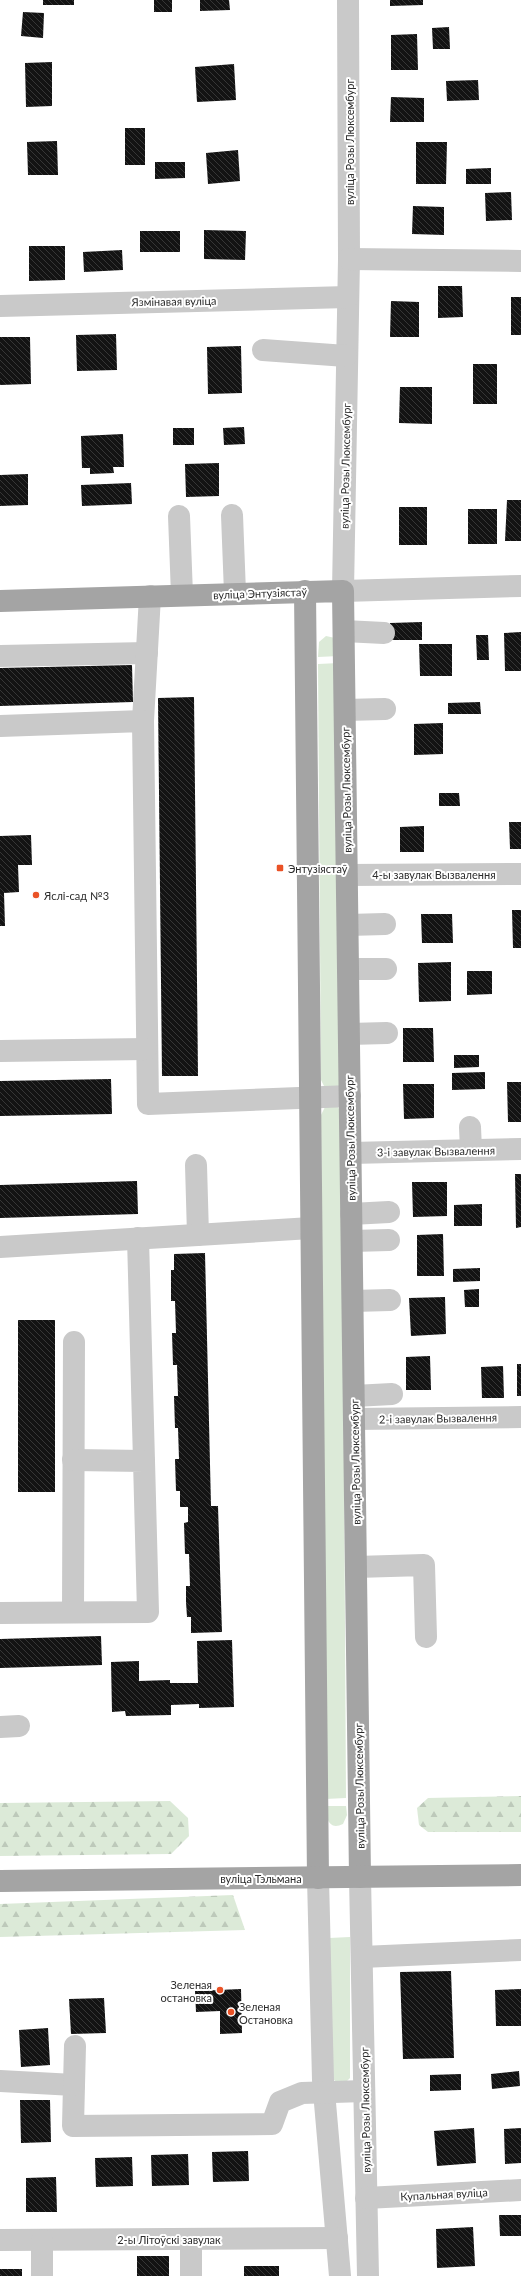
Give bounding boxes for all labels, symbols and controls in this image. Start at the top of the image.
street label: вуліца Розы Люксембург [343,79,356,205]
street label: Язмінавая вуліца [130,294,217,308]
street label: вуліца Розы Люксембург [337,402,353,529]
street label: вуліца Энтузіястаў [213,585,308,601]
street label: вуліца Розы Люксембург [338,726,354,853]
place label: Энтузіястаў [288,862,348,875]
marker: Энтузіястаў [275,863,285,873]
street label: 4-ы завулак Вызвалення [372,868,496,881]
place label: Яслі-сад №3 [43,889,109,902]
marker: Яслі-сад №3 [31,890,41,900]
street label: вуліца Розы Люксембург [342,1074,358,1201]
street label: 3-і завулак Вызвалення [377,1143,495,1159]
street label: вуліца Розы Люксембург [347,1398,363,1525]
street label: 2-і завулак Вызвалення [379,1410,497,1426]
street label: вуліца Розы Люксембург [351,1722,367,1849]
street label: вуліца Тэльмана [220,1872,302,1885]
place label: Зеленая остановка [160,1978,212,2004]
marker: Зеленая остановка [215,1985,225,1995]
place label: Зеленая Остановка [239,2000,293,2026]
marker: Зеленая Остановка [226,2007,236,2017]
street label: вуліца Розы Люксембург [357,2046,373,2173]
street label: Купальная вуліца [400,2185,488,2203]
street label: 2-ы Літоўскі завулак [117,2233,221,2246]

